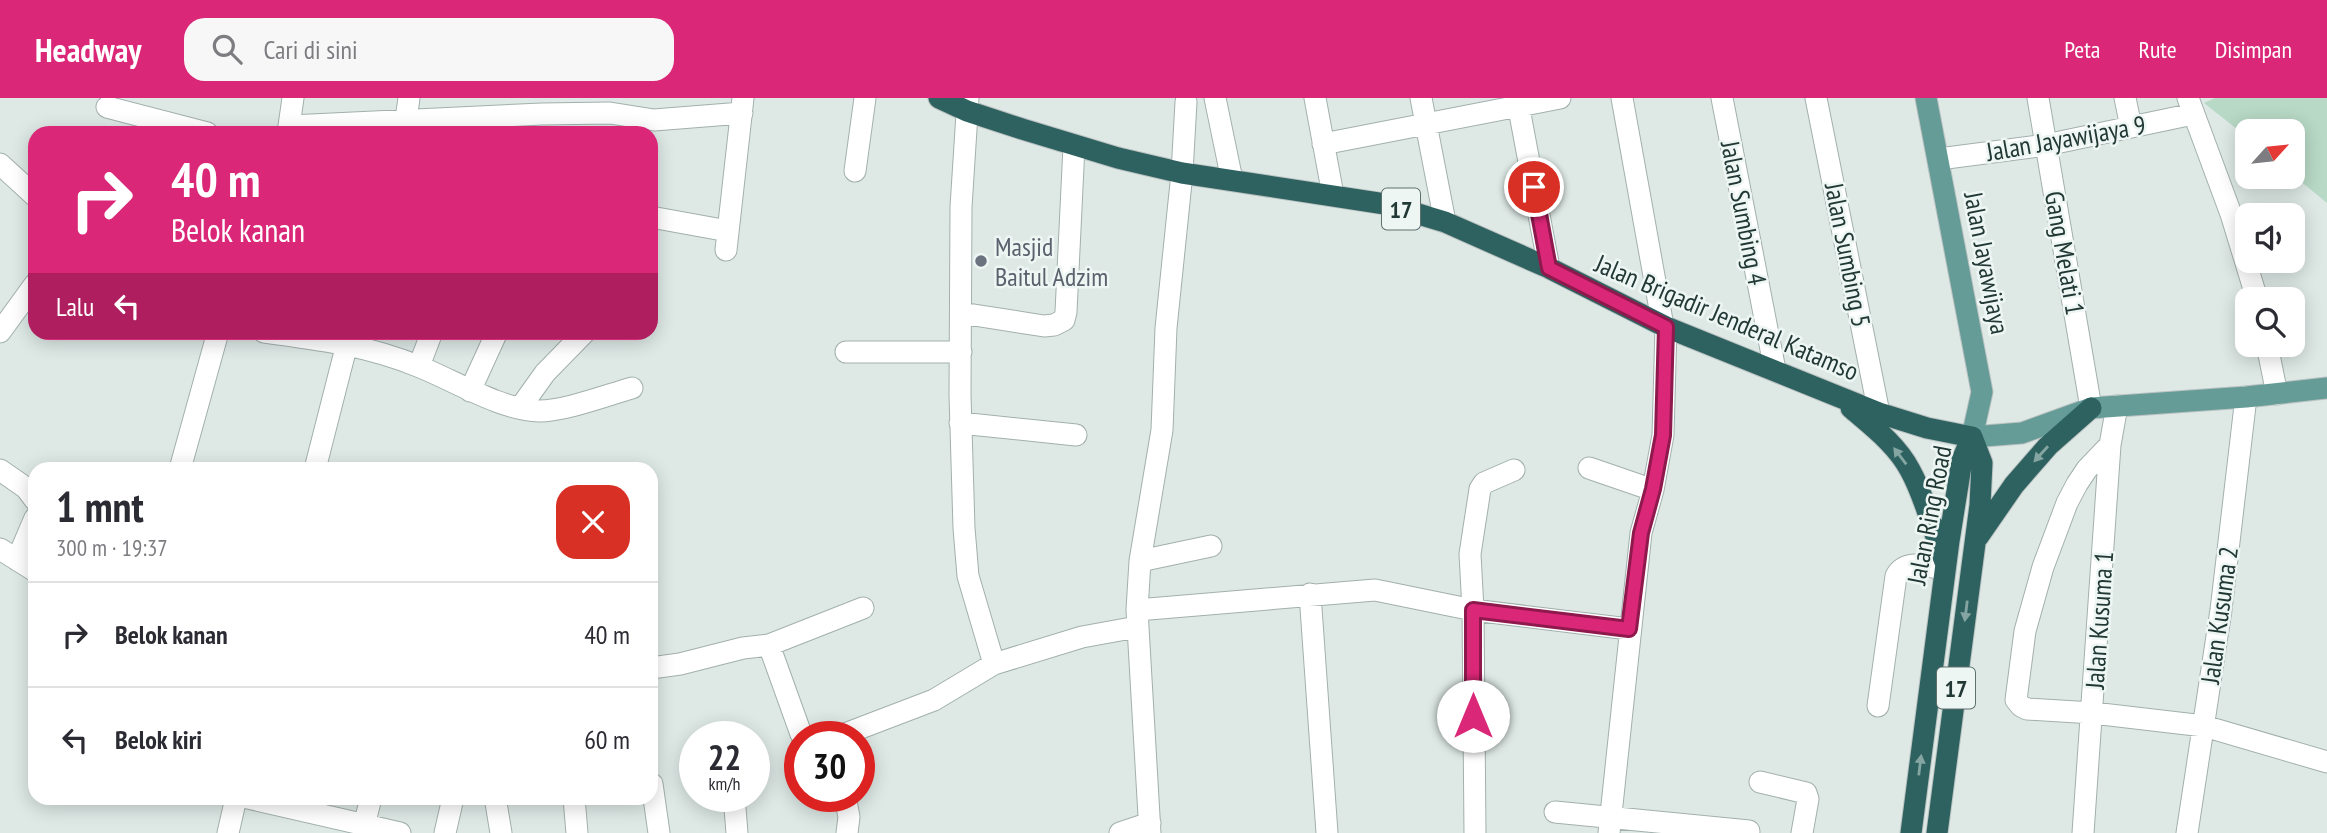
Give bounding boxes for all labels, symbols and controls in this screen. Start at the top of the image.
search box [184,18,674,81]
text: Headway [35,28,142,71]
icon: search [208,30,246,68]
text: Cari di sini [264,33,358,66]
text: Peta [2064,34,2100,65]
text: Rute [2138,34,2177,65]
text: Disimpan [2215,34,2292,65]
street label: Jalan Jayawijaya 9 [1983,108,2148,168]
north arrow [2235,119,2305,189]
map controls [2235,119,2305,357]
street label: Jalan Sumbing 4 [1714,137,1774,288]
text: 40 m [171,147,260,211]
icon: right [56,154,147,245]
pin [1504,157,1564,217]
icon: arrive [1515,168,1553,206]
street label: Jalan Sumbing 5 [1818,179,1878,330]
road number: 17 [1382,188,1420,230]
street label: Jalan Jayawijaya [1957,188,2017,337]
street label: Gang Melati 1 [2038,189,2092,317]
button: sound [2235,203,2305,273]
text: Belok kanan [171,209,305,251]
place label: Masjid Baitul Adzim [995,230,1108,293]
street label: Jalan Brigadir Jenderal Katamso [1589,246,1864,387]
marker: Masjid Baitul Adzim [973,253,989,269]
icon: left [108,287,146,325]
button: search [2235,287,2305,357]
text: Lalu [56,290,94,323]
street label: Jalan Ring Road [1899,443,1959,588]
one-way arrow [2033,445,2049,463]
one-way arrow [1893,447,1907,465]
text: 1 mnt [56,479,144,534]
button: close [556,485,630,559]
text: 300 m · 19:37 [56,533,168,562]
street label: Jalan Kusuma 2 [2193,544,2245,687]
street label: Jalan Kusuma 1 [2078,550,2120,691]
one-way arrow [1960,600,1971,622]
icon: right [56,616,94,654]
text: Belok kanan [115,618,228,651]
text: 40 m [584,618,630,651]
road number: 17 [1937,668,1975,708]
position arrow [1436,679,1510,753]
icon: left [56,721,94,759]
speed limit sign: 30 [784,721,875,812]
text: Belok kiri [115,723,202,756]
text: 60 m [584,723,630,756]
text: 22 [708,734,741,780]
one-way arrow [1914,754,1925,776]
text: km/h [709,772,740,795]

